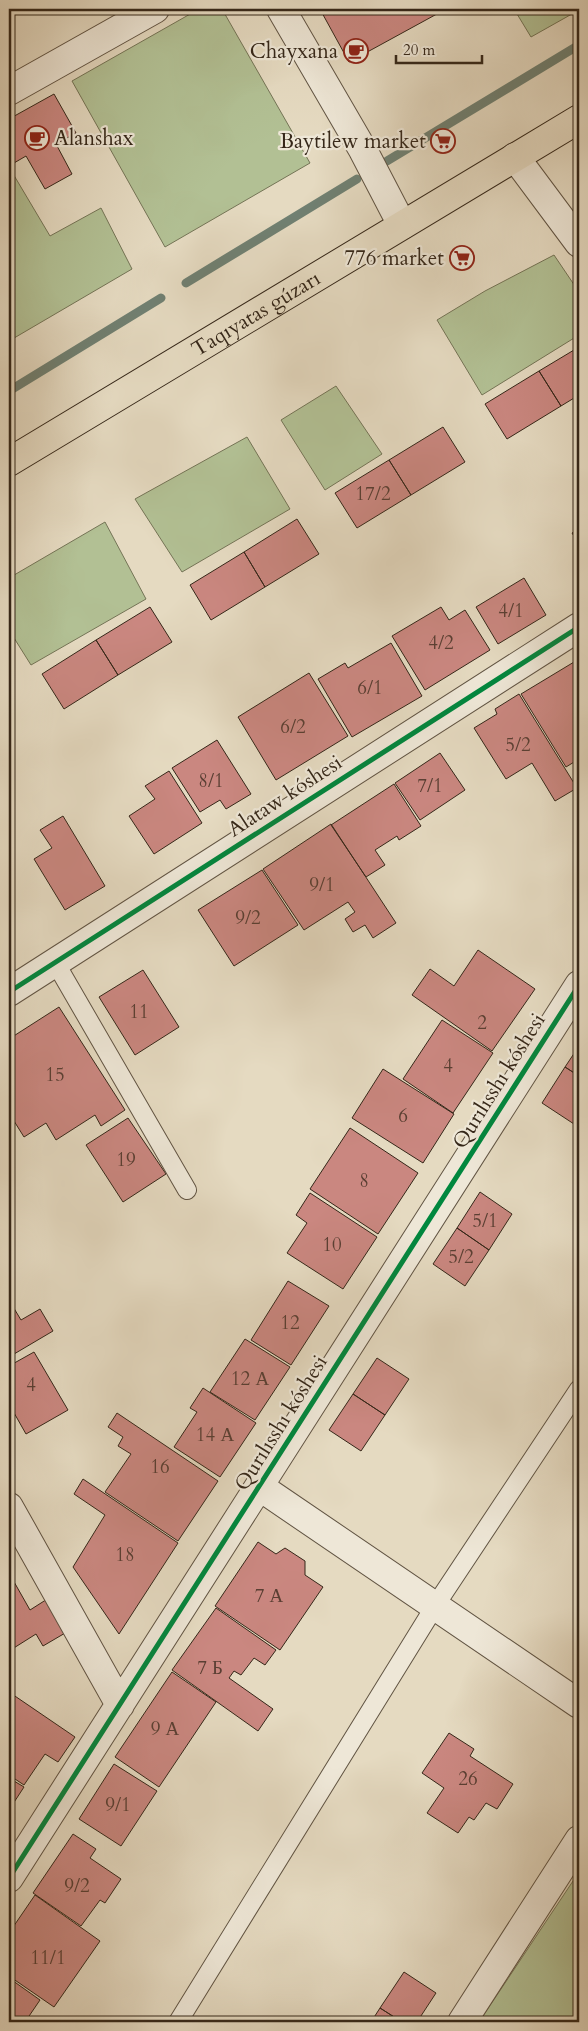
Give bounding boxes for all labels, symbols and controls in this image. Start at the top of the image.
scale bar [396,32,482,64]
place label: Chayxana [250,37,338,66]
cafe icon: Chayxana [343,38,369,64]
text: 20 m [403,40,435,60]
place label: Alanshax [54,124,134,153]
cafe icon: Alanshax [24,125,50,151]
place label: Baytilew market [280,127,426,156]
supermarket icon: Baytilew market [430,128,456,154]
place label: 776 market [344,244,444,273]
supermarket icon: 776 market [449,245,475,271]
street label: Taqıyatas gúzarı [186,264,326,363]
house number: 17/2 [355,481,391,507]
house number: 4/1 [498,598,524,624]
house number: 4/2 [428,630,454,656]
house number: 6/1 [357,675,383,701]
house number: 6/2 [280,714,306,740]
house number: 5/2 [505,732,531,758]
street label: Alataw kóshesi [222,748,348,844]
house number: 8/1 [198,768,224,794]
house number: 7/1 [417,773,443,799]
house number: 9/1 [309,872,335,898]
house number: 9/2 [235,905,261,931]
house number: 11 [129,999,149,1025]
street label: Qurılısshı kóshesi [446,1007,552,1154]
house number: 2 [477,1010,487,1036]
house number: 4 [443,1053,453,1079]
house number: 15 [45,1062,65,1088]
house number: 6 [398,1103,408,1129]
house number: 19 [116,1147,136,1173]
house number: 8 [359,1168,369,1194]
house number: 5/1 [472,1208,498,1234]
house number: 10 [322,1232,342,1258]
house number: 5/2 [448,1244,474,1270]
house number: 12 [280,1310,300,1336]
street label: Qurılısshı kóshesi [228,1349,334,1496]
house number: 12 А [231,1366,269,1392]
house number: 4 [26,1372,36,1398]
house number: 14 А [196,1422,234,1448]
house number: 16 [150,1454,170,1480]
house number: 18 [115,1542,135,1568]
house number: 7 А [255,1583,284,1609]
house number: 7 Б [197,1655,223,1681]
house number: 9 А [151,1716,180,1742]
house number: 26 [458,1766,478,1792]
house number: 9/1 [105,1792,131,1818]
house number: 9/2 [64,1873,90,1899]
house number: 11/1 [30,1945,66,1971]

